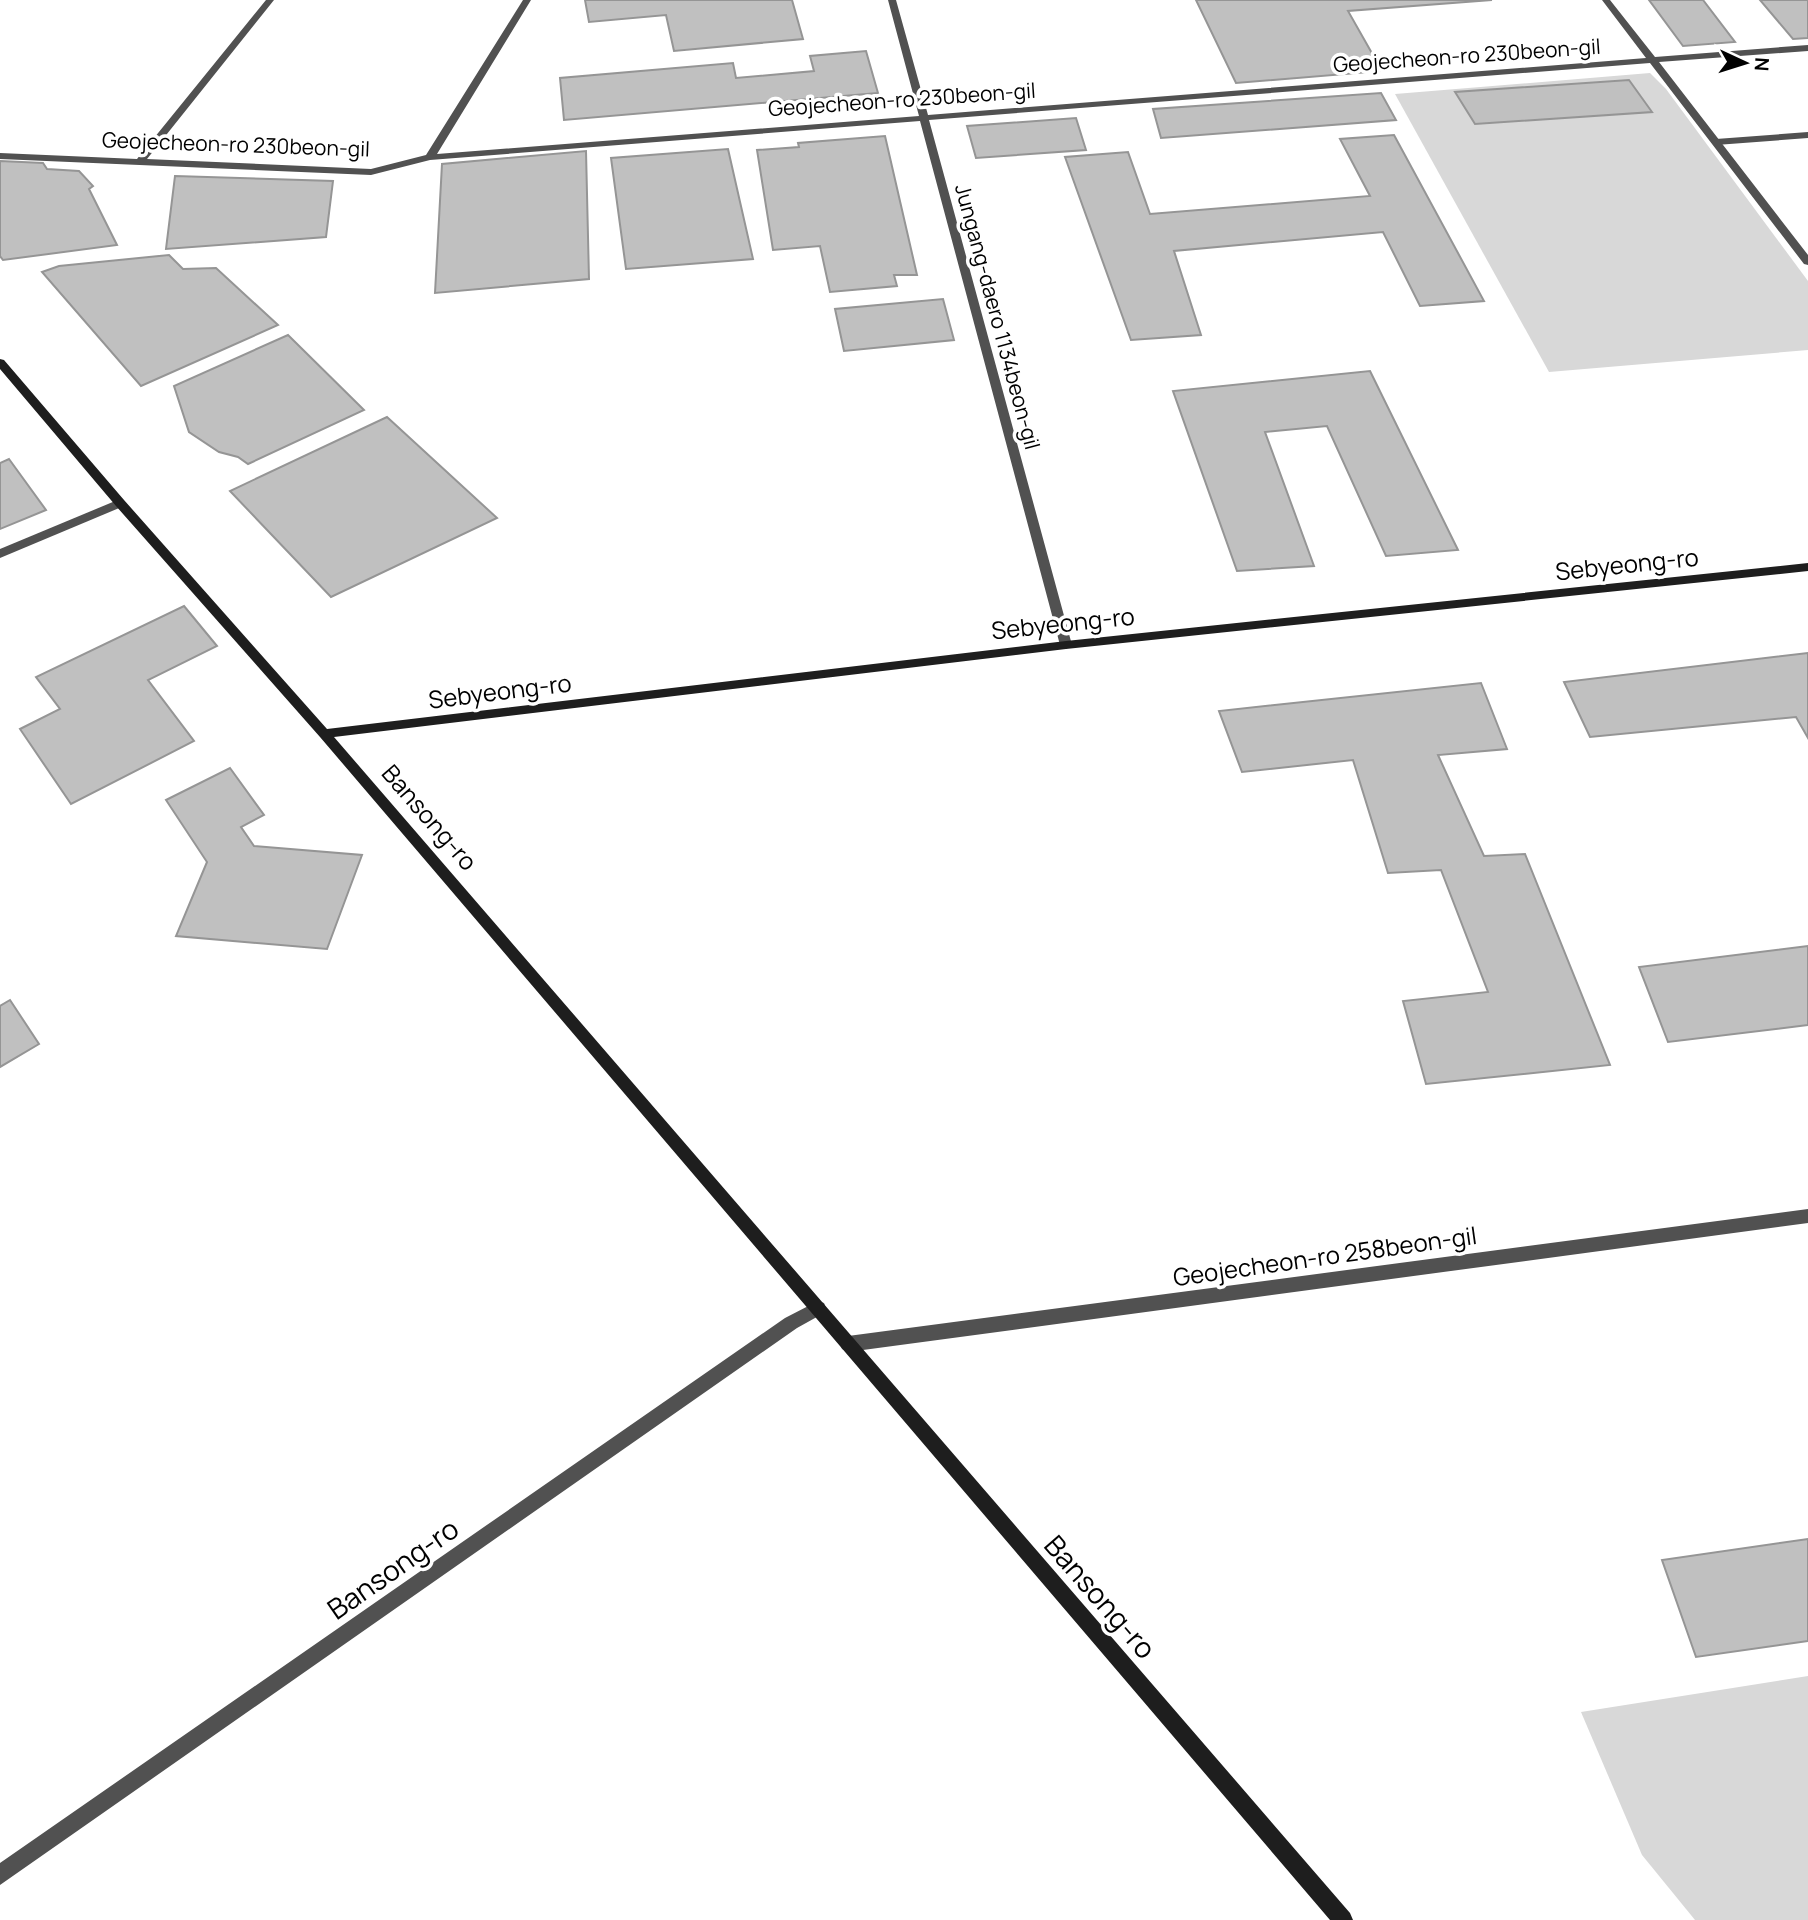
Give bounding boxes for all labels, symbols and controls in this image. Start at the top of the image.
north arrow [1710,28,1780,98]
street label: Geojecheon-ro 230beon-gil [1332,32,1602,78]
text: N [1749,56,1775,72]
street label: Geojecheon-ro 230beon-gil [767,76,1037,122]
street label: Geojecheon-ro 230beon-gil [102,125,371,163]
street label: Jungang-daero 1134beon-gil [949,181,1047,453]
street label: Sebyeong-ro [1554,540,1700,587]
street label: Sebyeong-ro [990,599,1136,646]
street label: Sebyeong-ro [426,665,573,716]
street label: Bansong-ro [375,757,485,877]
street label: Geojecheon-ro 258beon-gil [1171,1218,1479,1293]
street label: Bansong-ro [319,1509,466,1627]
street label: Bansong-ro [1037,1527,1165,1666]

